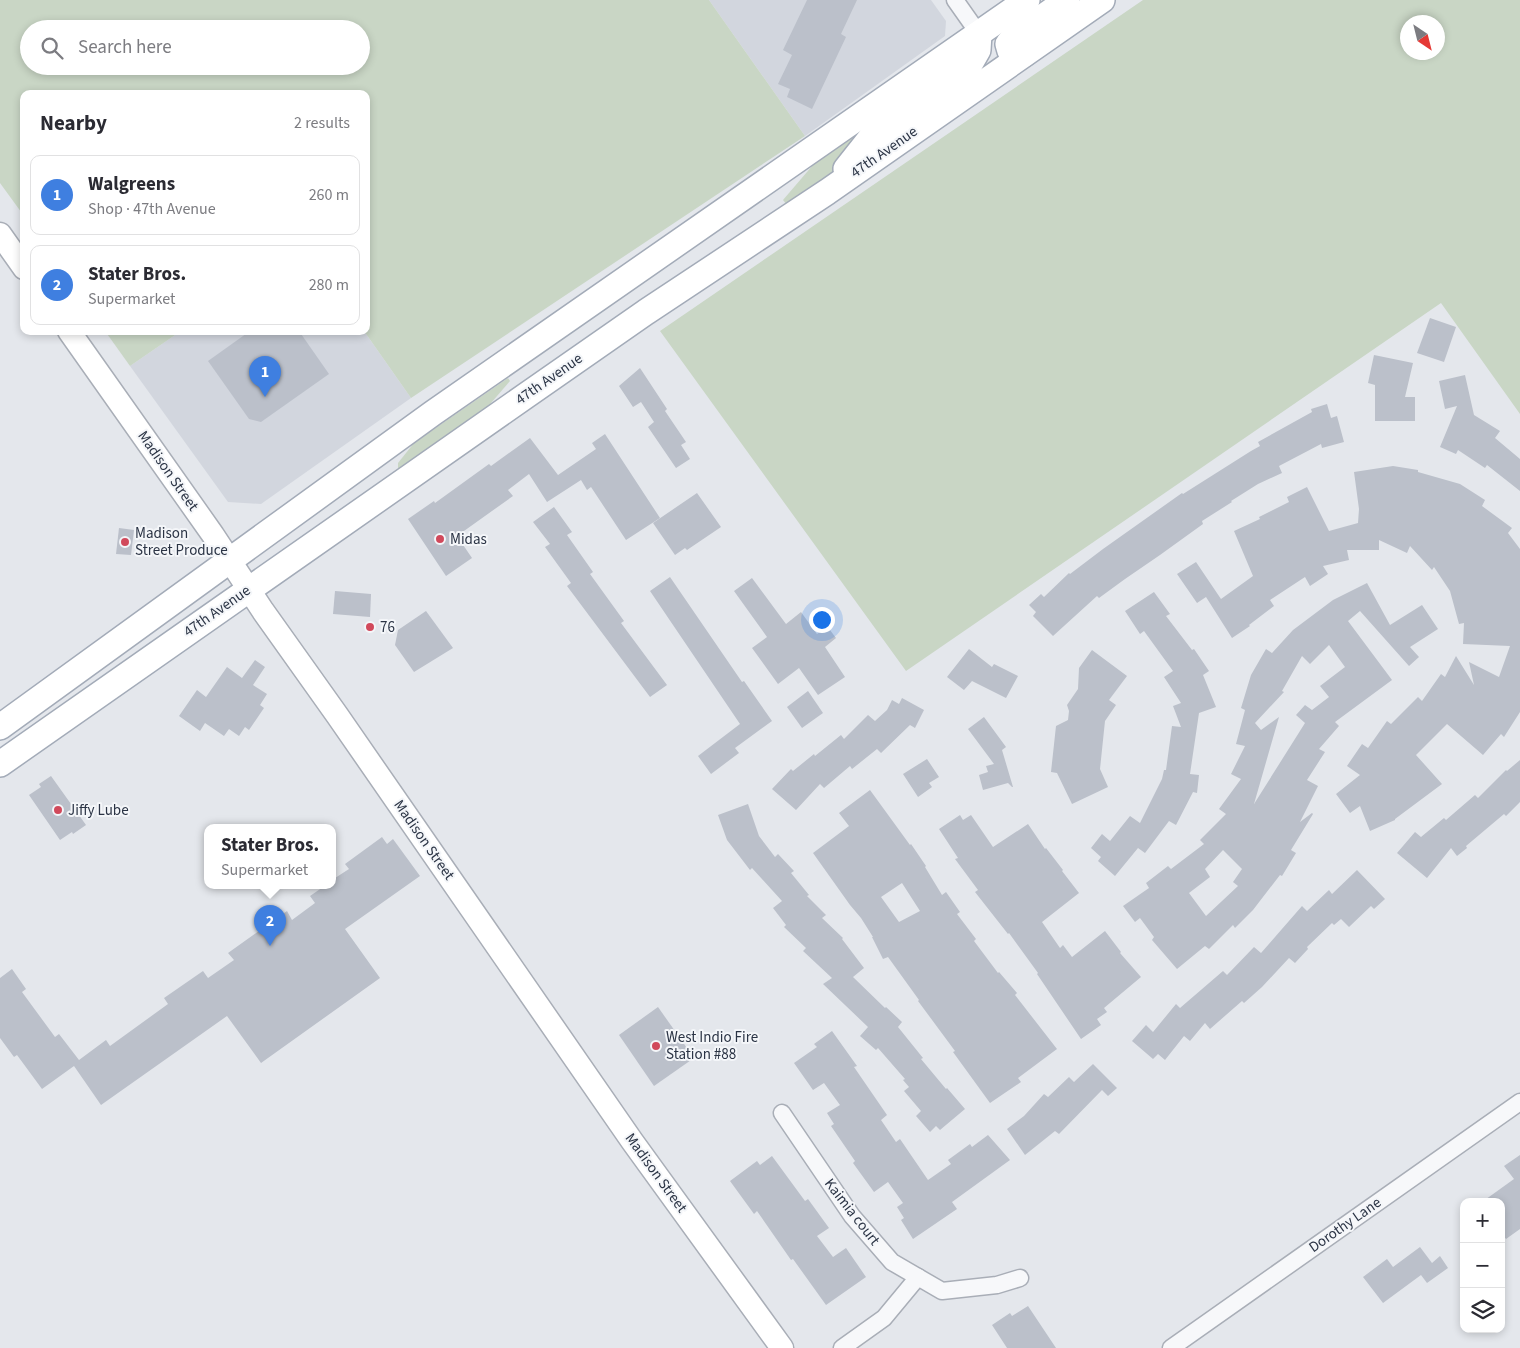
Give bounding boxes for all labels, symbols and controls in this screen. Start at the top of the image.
north arrow [1400,15,1445,60]
search box [20,20,370,75]
icon: search [38,34,66,62]
text: Search here [78,34,172,61]
text: Nearby [40,108,107,138]
text: 2 results [294,112,350,134]
street label: 47th Avenue [846,121,922,183]
text: Walgreens [88,171,175,198]
text: 1 [53,184,61,206]
text: 260 m [309,184,349,206]
text: Shop · 47th Avenue [88,198,216,220]
text: Stater Bros. [88,261,186,288]
text: 2 [53,274,61,296]
text: 280 m [309,274,349,296]
text: Supermarket [88,288,175,310]
street label: 47th Avenue [511,348,587,410]
pin: 1 [249,356,281,397]
street label: Madison Street [133,427,203,515]
place label: Madison Street Produce [135,523,228,561]
place label: Midas [450,529,487,550]
marker: Midas [434,533,446,545]
marker: Madison Street Produce [119,536,131,548]
street label: 47th Avenue [179,580,255,642]
your location [809,607,835,633]
place label: 76 [380,617,395,638]
marker: 76 [364,621,376,633]
street label: Madison Street [389,796,459,884]
place label: Jiffy Lube [68,800,129,821]
marker: Jiffy Lube [52,804,64,816]
popup [204,824,336,889]
text: Stater Bros. [221,832,319,859]
text: Supermarket [221,859,308,881]
pin: 2 [254,905,286,946]
place label: West Indio Fire Station #88 [666,1027,758,1065]
marker: West Indio Fire Station #88 [650,1040,662,1052]
street label: Madison Street [620,1129,692,1217]
street label: Kaimia court [819,1174,885,1250]
street label: Dorothy Lane [1305,1192,1385,1258]
map controls [1460,1198,1505,1333]
button: + [1460,1198,1505,1243]
button: − [1460,1243,1505,1288]
button: layers [1460,1288,1505,1333]

